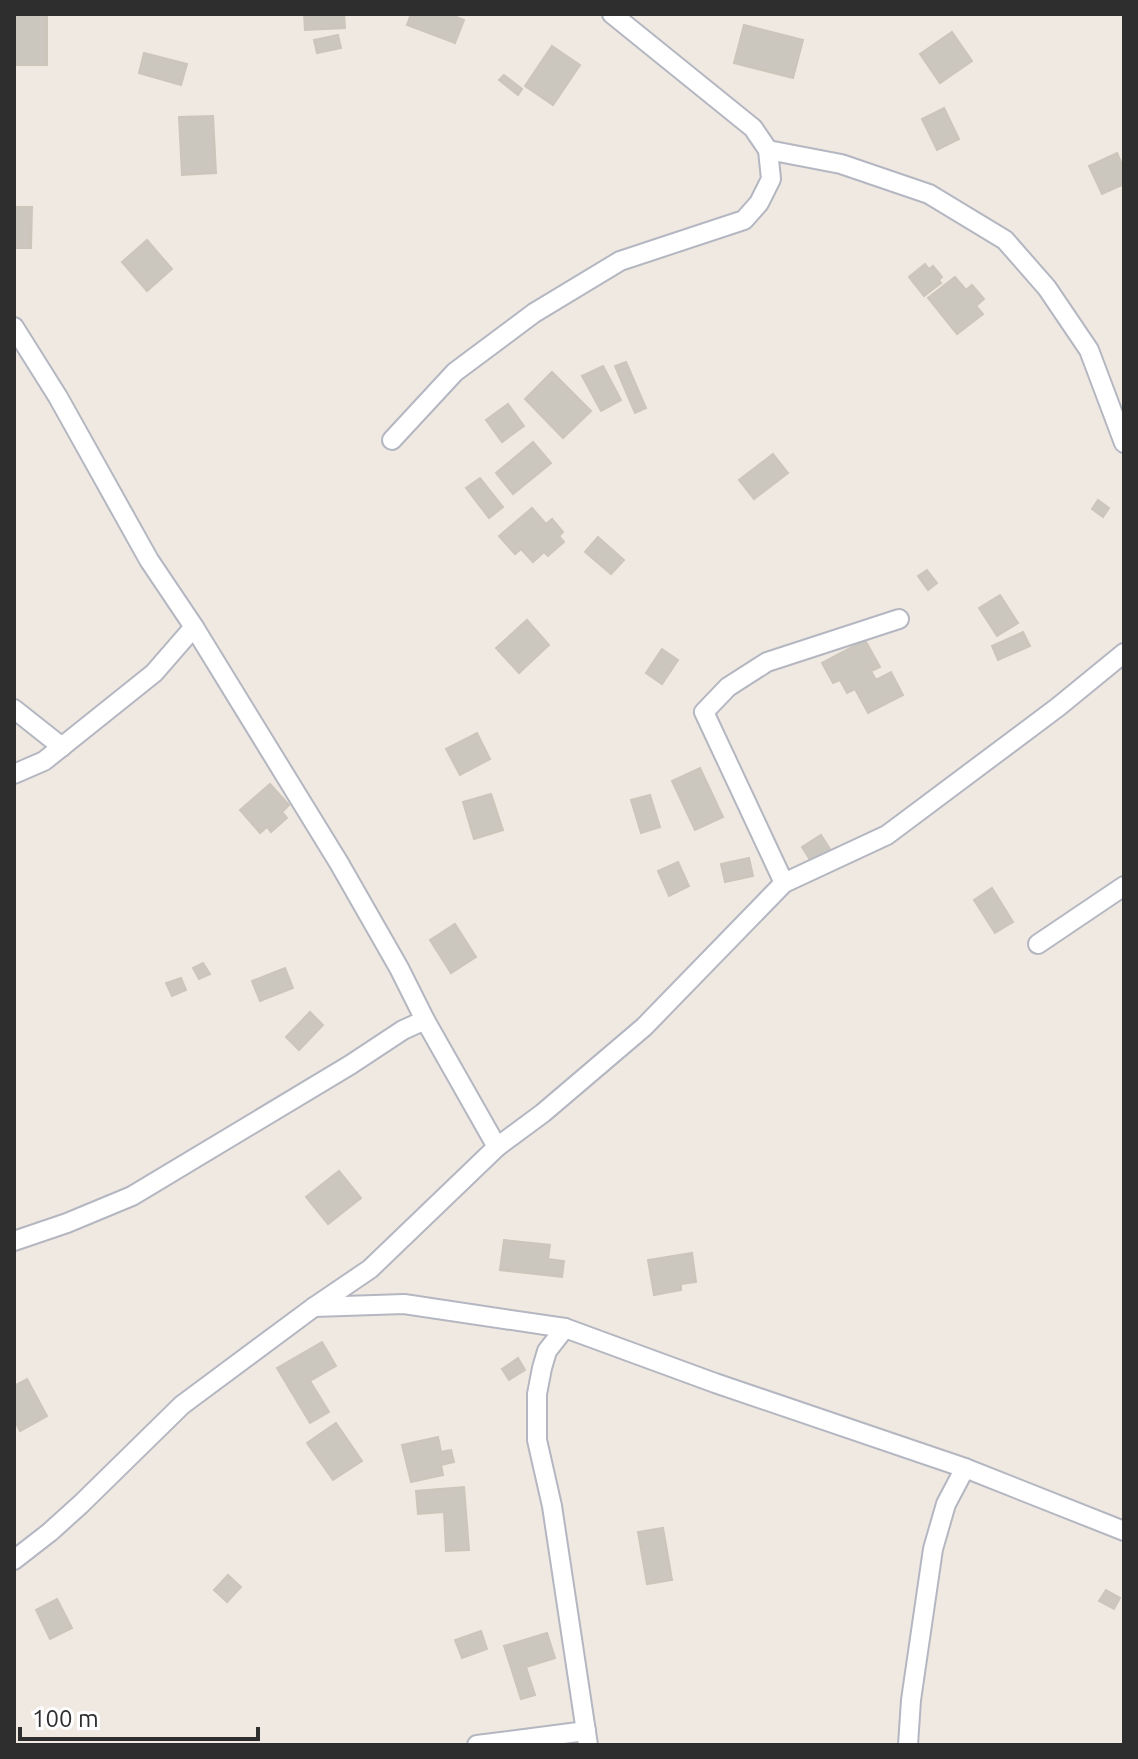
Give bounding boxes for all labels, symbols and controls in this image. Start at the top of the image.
scale bar [20,1691,258,1741]
text: 100 m [32,1705,99,1732]

